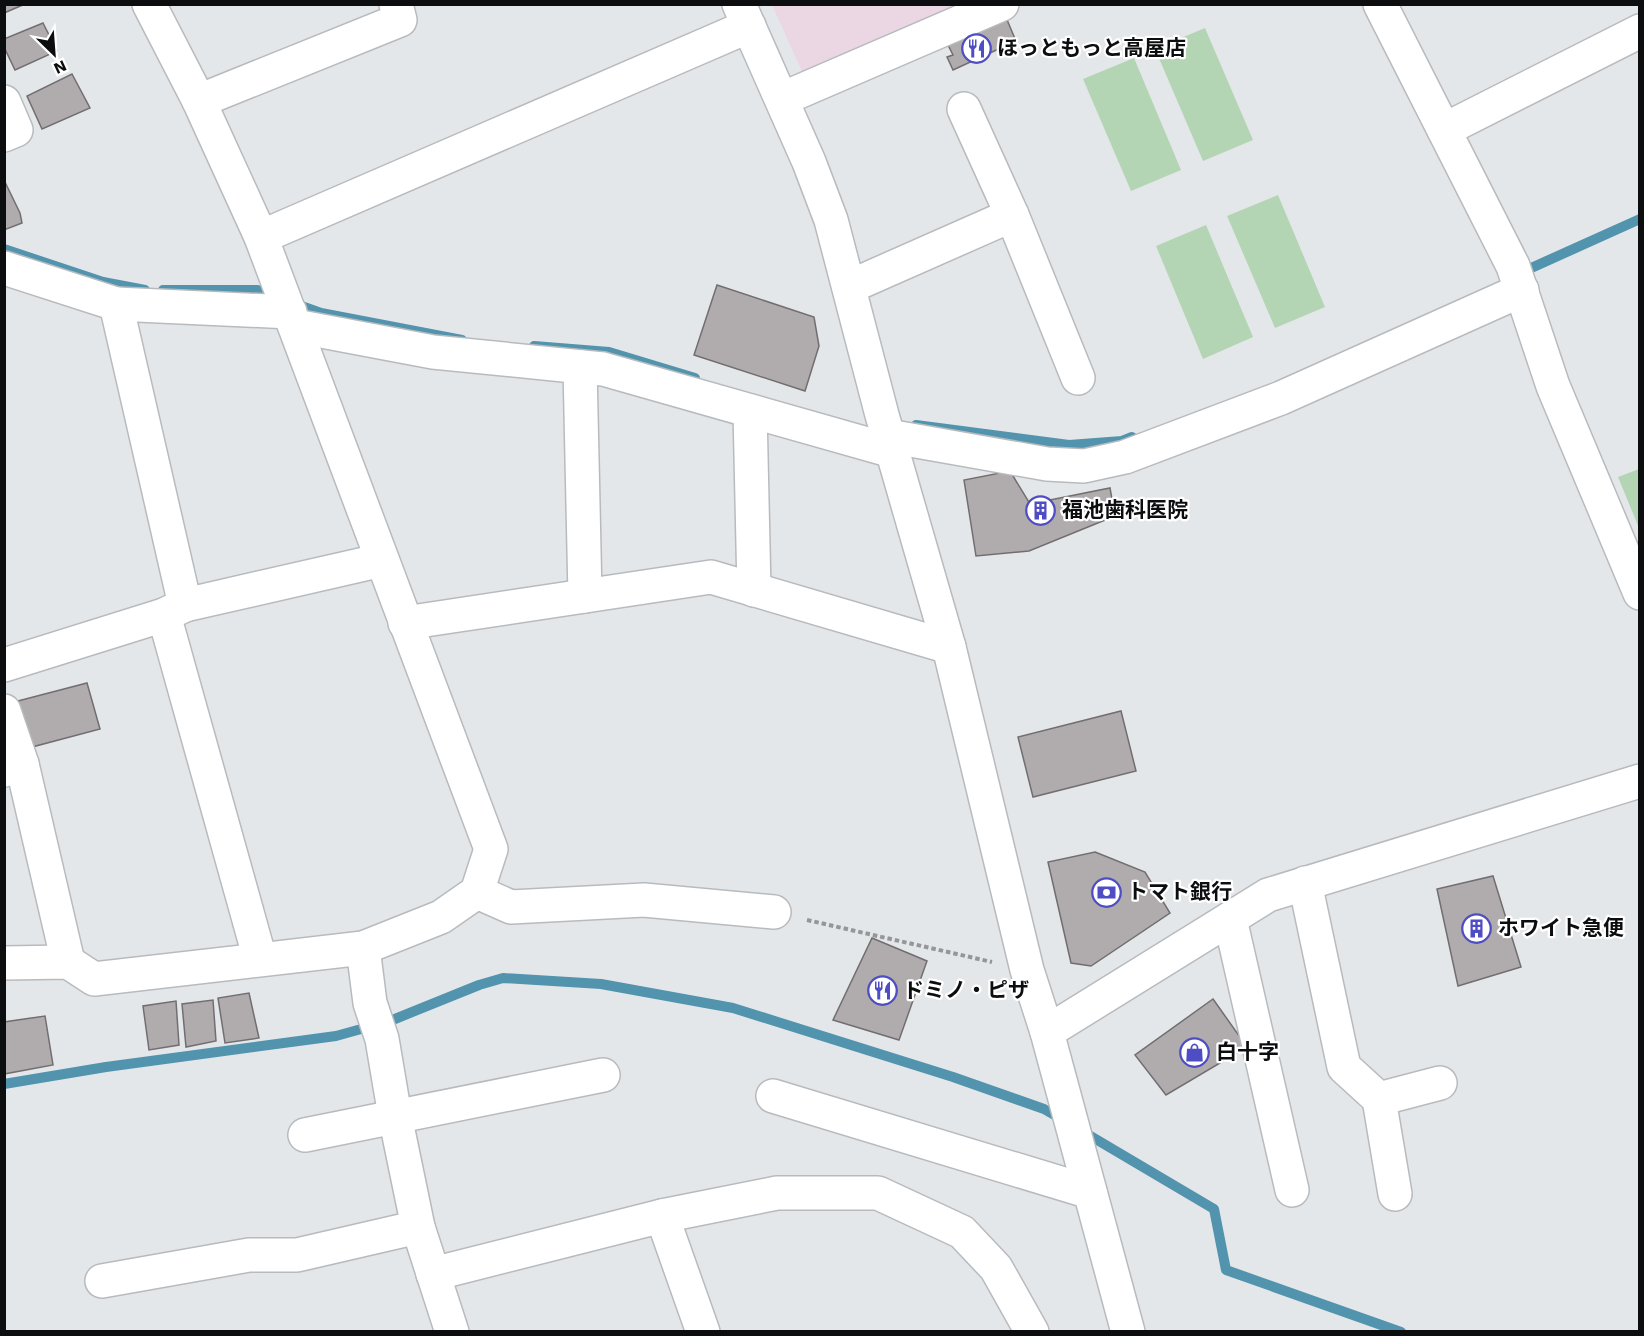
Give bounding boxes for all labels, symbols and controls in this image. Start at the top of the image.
north arrow [24,24,84,84]
restaurant icon: ほっともっと高屋店 [960,32,992,64]
place label: ほっともっと高屋店 [997,35,1186,60]
text: N [51,56,70,78]
building icon: 福池歯科医院 [1025,494,1057,526]
place label: 福池歯科医院 [1062,497,1188,522]
bank icon: トマト銀行 [1090,876,1122,908]
place label: トマト銀行 [1127,879,1232,904]
building icon: ホワイト急便 [1461,912,1493,944]
place label: ホワイト急便 [1498,915,1624,940]
restaurant icon: ドミノ・ピザ [866,974,898,1006]
place label: ドミノ・ピザ [903,977,1029,1002]
shop icon: 白十字 [1179,1036,1211,1068]
place label: 白十字 [1216,1039,1279,1064]

